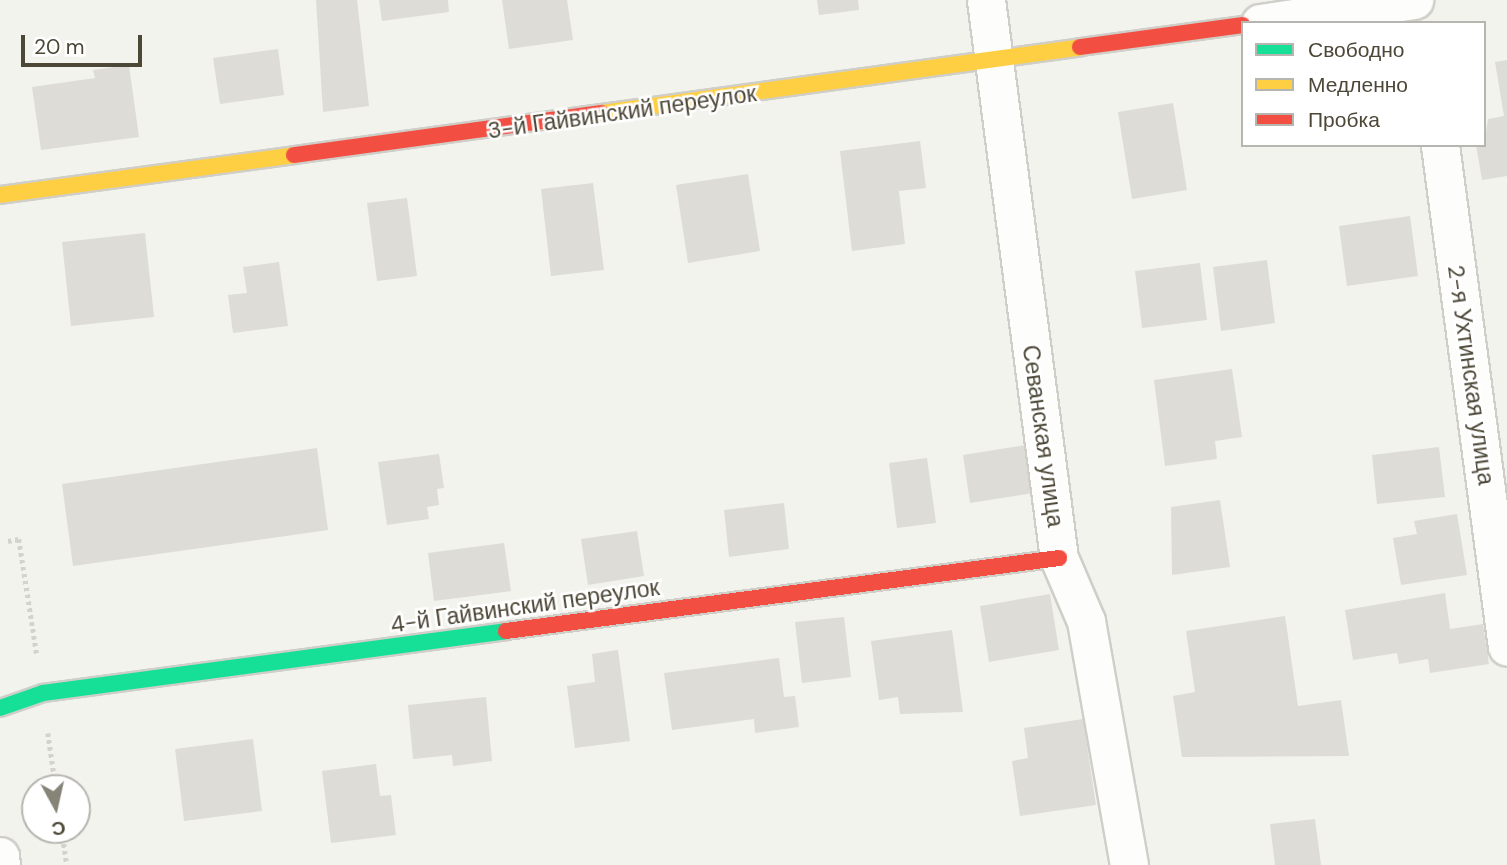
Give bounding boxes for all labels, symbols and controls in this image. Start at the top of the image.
scale bar [24,21,145,65]
legend [1241,21,1486,147]
text: 20 m [34,33,85,61]
text: Свободно [1308,36,1405,64]
text: Медленно [1308,71,1408,99]
street label: 3-й Гайвинский переулок [486,79,758,145]
text: Пробка [1308,106,1380,134]
street label: 2-я Ухтинская улица [1442,263,1500,487]
street label: Севанская улица [1017,343,1069,529]
street label: 4-й Гайвинский переулок [389,573,661,639]
north arrow [21,774,91,844]
text: С [50,815,67,842]

